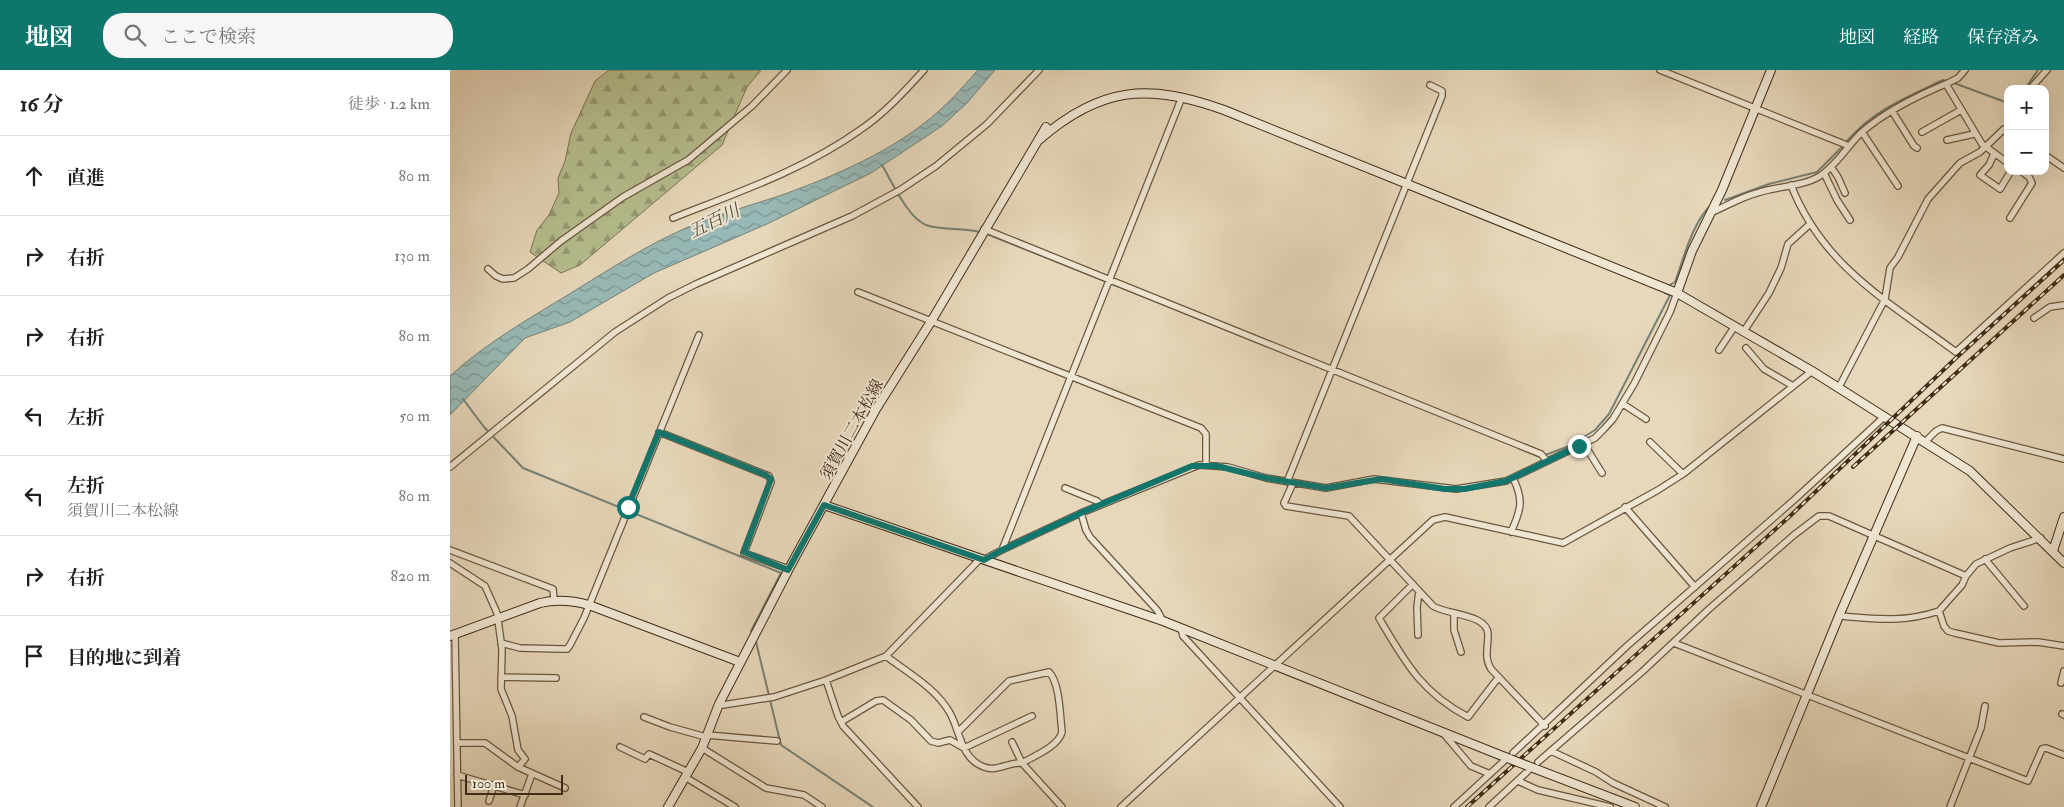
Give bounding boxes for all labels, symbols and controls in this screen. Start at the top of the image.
search box [103,13,453,58]
icon: search [121,21,149,49]
text: 地図 [25,22,73,53]
text: ここで検索 [161,25,256,49]
text: 地図 [1839,26,1875,49]
text: 経路 [1903,26,1939,49]
text: 保存済み [1967,26,2039,49]
map controls [2004,85,2049,175]
button: + [2004,85,2049,130]
text: 16 分 [20,91,63,118]
text: 徒歩 · 1.2 km [348,94,430,114]
button: − [2004,130,2049,175]
icon: ahead [20,162,48,190]
text: 直進 [67,166,105,190]
text: 80 m [399,166,430,186]
water label: 五百川 [685,198,745,244]
icon: right [20,242,48,270]
text: 右折 [67,246,105,270]
text: 130 m [394,246,430,266]
icon: right [20,322,48,350]
text: 右折 [67,326,105,350]
text: 80 m [399,326,430,346]
street label: 須賀川二本松線 [816,376,888,483]
icon: left [20,402,48,430]
text: 左折 [67,406,105,430]
text: 50 m [399,406,430,426]
route end [1568,435,1591,458]
text: 左折 [67,474,105,498]
icon: left [20,482,48,510]
text: 80 m [399,486,430,506]
route start [617,496,640,519]
text: 須賀川二本松線 [67,501,179,521]
icon: right [20,562,48,590]
text: 右折 [67,566,105,590]
text: 820 m [390,566,430,586]
icon: arrive [20,642,48,670]
text: 目的地に到着 [67,646,181,670]
scale bar [465,772,562,795]
text: 100 m [472,775,505,792]

